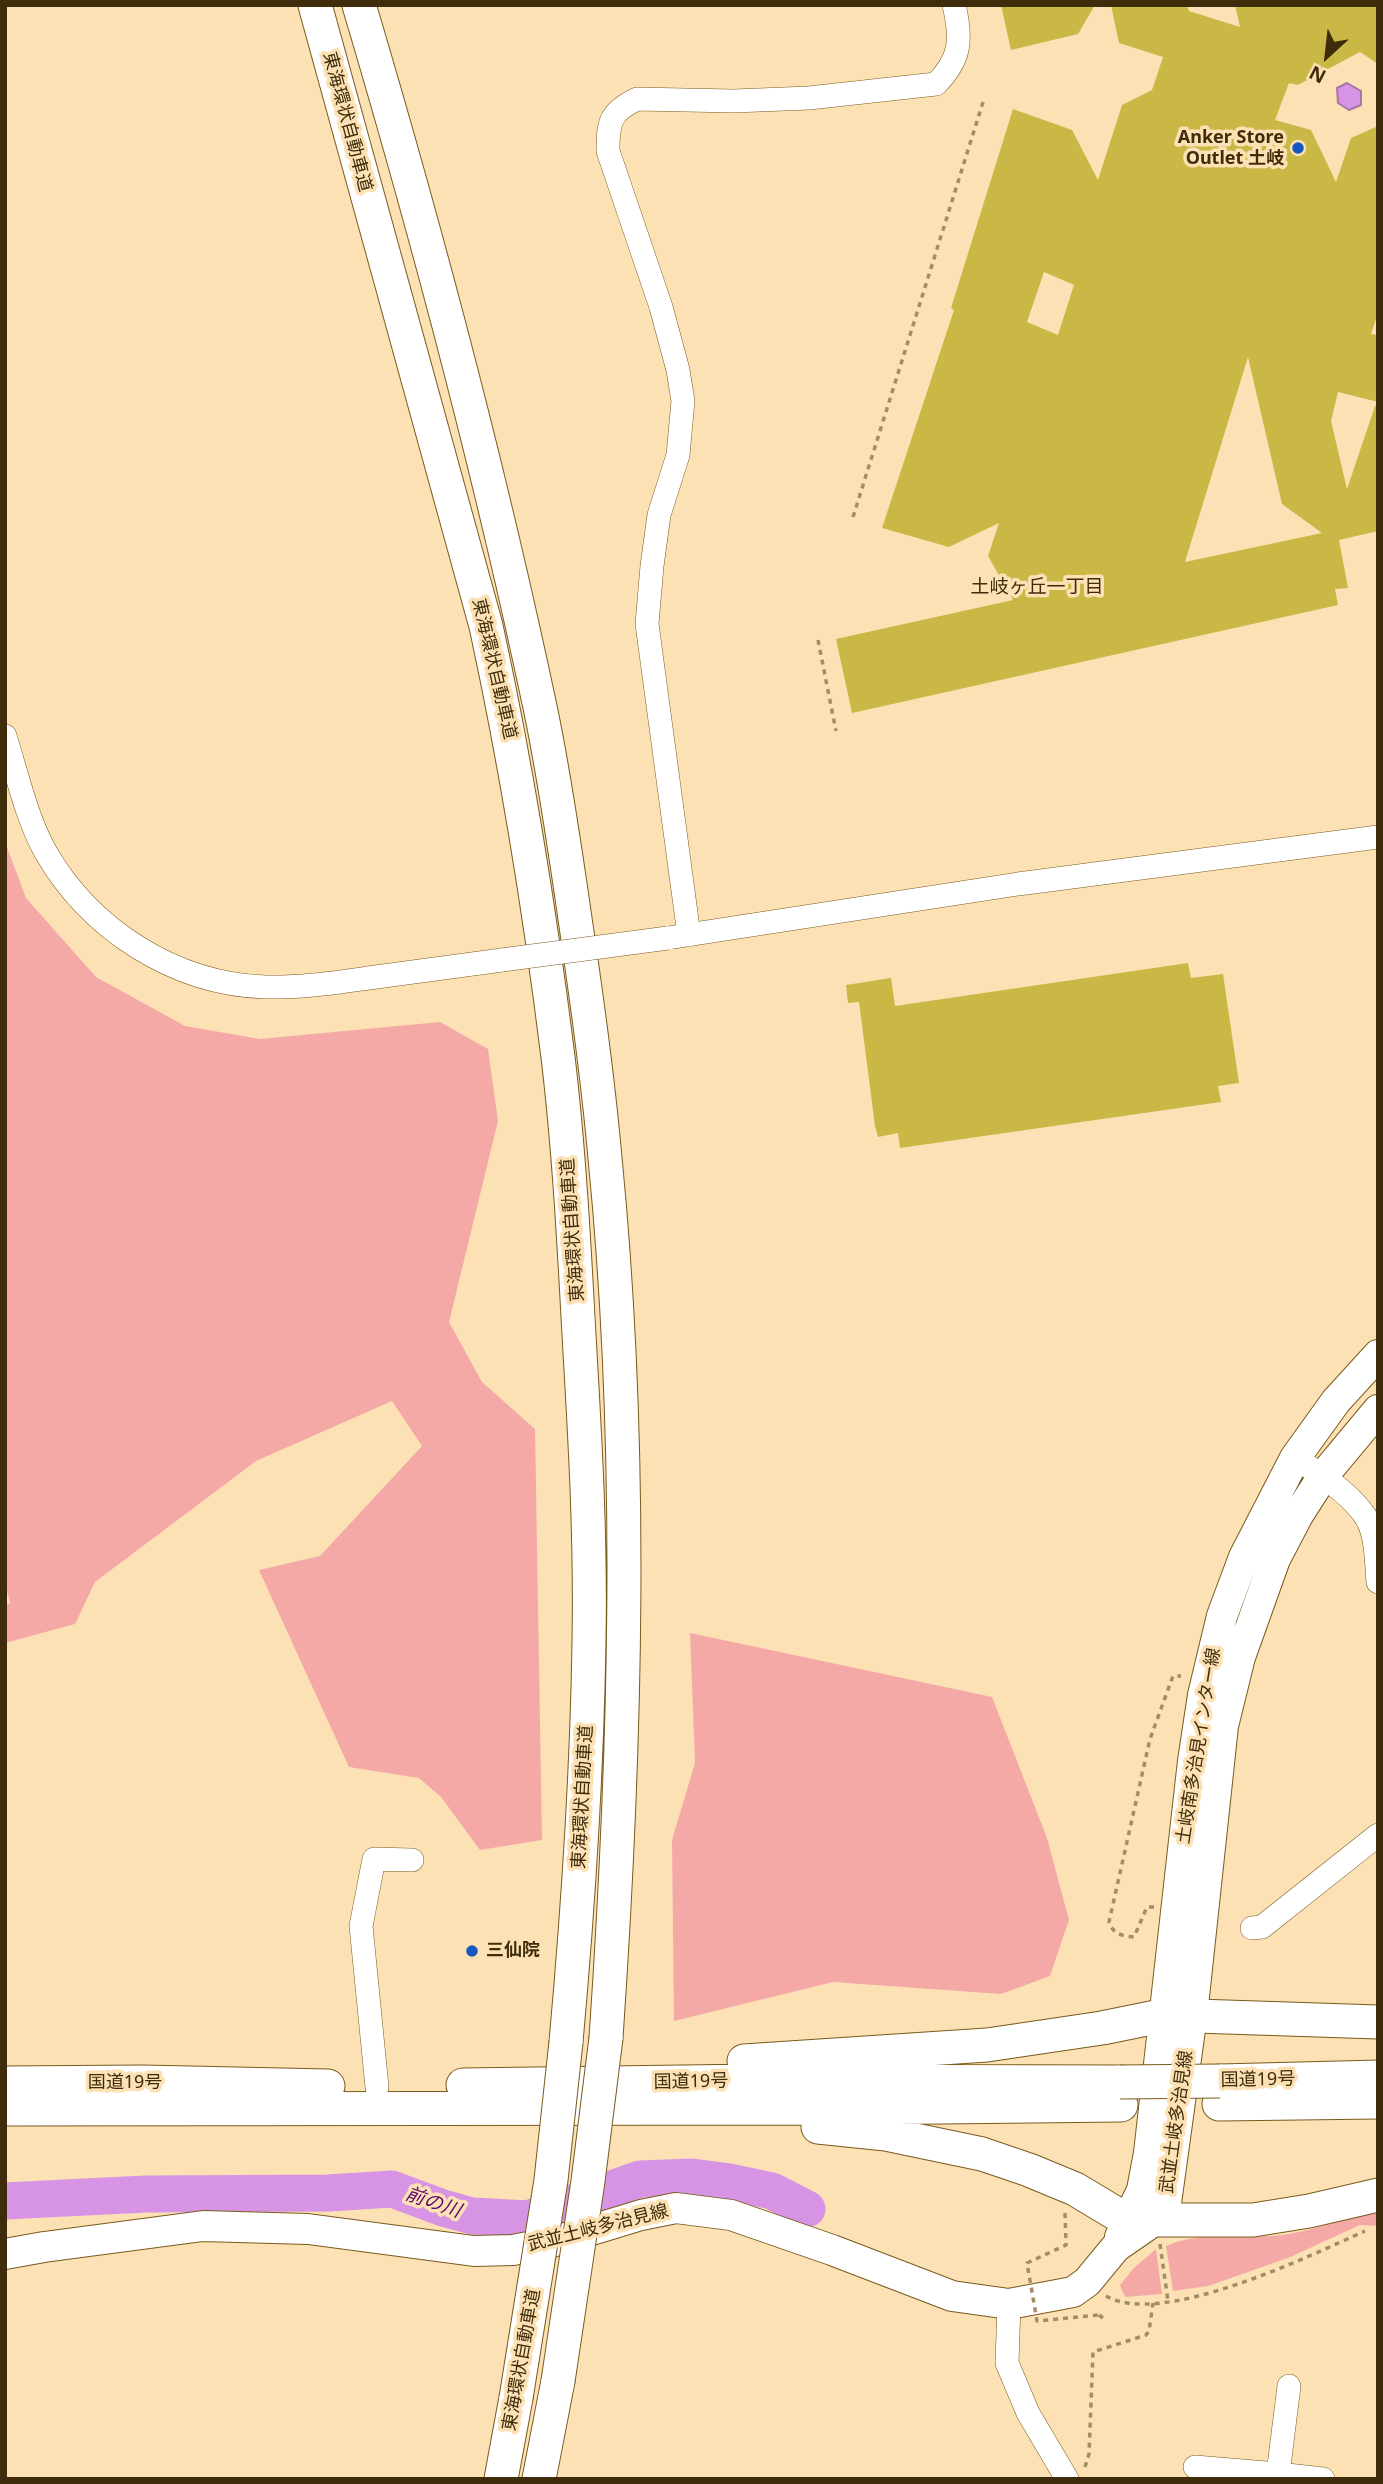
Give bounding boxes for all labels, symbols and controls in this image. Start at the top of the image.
north arrow [1292,21,1362,91]
street label: 東海環状自動車道 [318,50,376,194]
text: N [1305,60,1330,90]
place label: Anker Store Outlet 土岐 [1178,127,1284,170]
marker: Anker Store Outlet 土岐 [1290,140,1306,156]
district label: 土岐ヶ丘一丁目 [971,577,1103,599]
street label: 東海環状自動車道 [467,596,521,742]
street label: 東海環状自動車道 [557,1157,589,1303]
street label: 土岐南多治見インター線 [1173,1647,1225,1845]
street label: 東海環状自動車道 [568,1725,598,1869]
place label: 三仙院 [486,1940,540,1962]
marker: 三仙院 [464,1943,480,1959]
street label: 武並土岐多治見線 [1156,2049,1198,2195]
street label: 国道19号 [1221,2069,1295,2091]
street label: 国道19号 [654,2071,728,2093]
street label: 国道19号 [88,2072,162,2094]
water label: 前の川 [402,2183,464,2223]
street label: 武並土岐多治見線 [526,2200,670,2256]
street label: 東海環状自動車道 [499,2287,545,2433]

